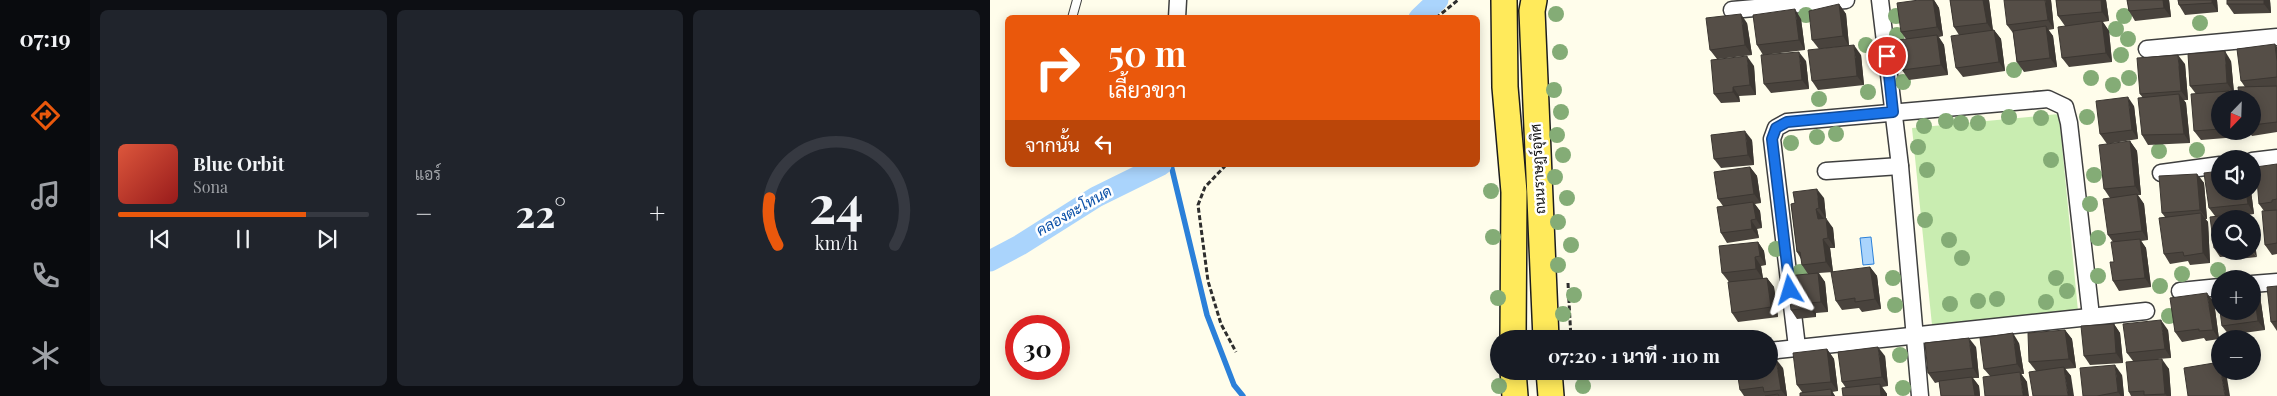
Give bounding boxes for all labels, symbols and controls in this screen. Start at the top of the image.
text: 07:19 [19,23,71,53]
text: 50 m [1108,29,1186,76]
icon: right [1025,35,1090,100]
pin [1866,35,1908,77]
icon: arrive [1873,42,1901,70]
text: เลี้ยวขวา [1108,74,1186,104]
north arrow [2211,90,2261,140]
map controls [2211,90,2261,380]
icon: directions [28,98,63,133]
street label: ถนนราษฎร์อุทิศ [1526,123,1550,215]
icon: left [1090,130,1118,158]
text: จากนั้น [1025,131,1080,157]
text: Blue Orbit [193,150,284,176]
button: sound [2211,150,2261,200]
text: แอร์ [415,163,441,184]
text: 24 [809,168,864,237]
text: Sona [193,176,228,197]
icon: music [28,178,63,213]
water label: คลองตะโหนด [1032,180,1115,240]
text: 22° [516,187,566,238]
text: − [415,194,433,231]
text: + [649,194,665,231]
button: search [2211,210,2261,260]
icon: previous [146,225,174,253]
icon: pause [229,225,257,253]
icon: next [313,225,341,253]
text: km/h [815,231,859,254]
icon: phone [28,258,63,293]
position arrow [1763,263,1815,315]
button: + [2211,270,2261,320]
speed limit sign: 30 [1005,315,1070,380]
button: − [2211,330,2261,380]
icon: climate [28,338,63,373]
text: 07:20 · 1 นาที · 110 m [1548,342,1720,368]

